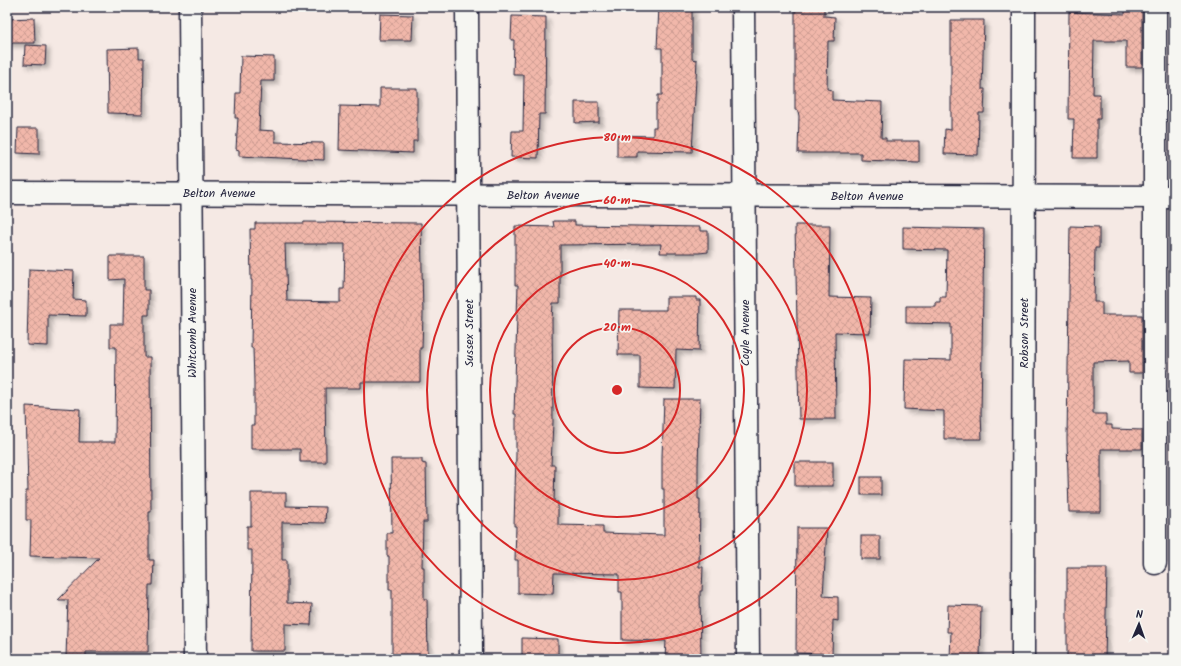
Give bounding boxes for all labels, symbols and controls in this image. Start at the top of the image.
text: 80 m [603,128,631,147]
street label: Belton Avenue [183,184,256,203]
street label: Belton Avenue [507,186,580,205]
street label: Belton Avenue [831,187,904,206]
text: 60 m [603,191,631,210]
text: 40 m [603,254,631,273]
street label: Whitcomb Avenue [183,287,202,378]
street label: Robson Street [1015,297,1034,368]
street label: Sussex Street [460,299,479,367]
street label: Coyle Avenue [736,299,755,366]
text: 20 m [603,318,631,337]
centre of rings [610,383,624,397]
north arrow [1119,604,1159,644]
text: N [1136,606,1143,624]

